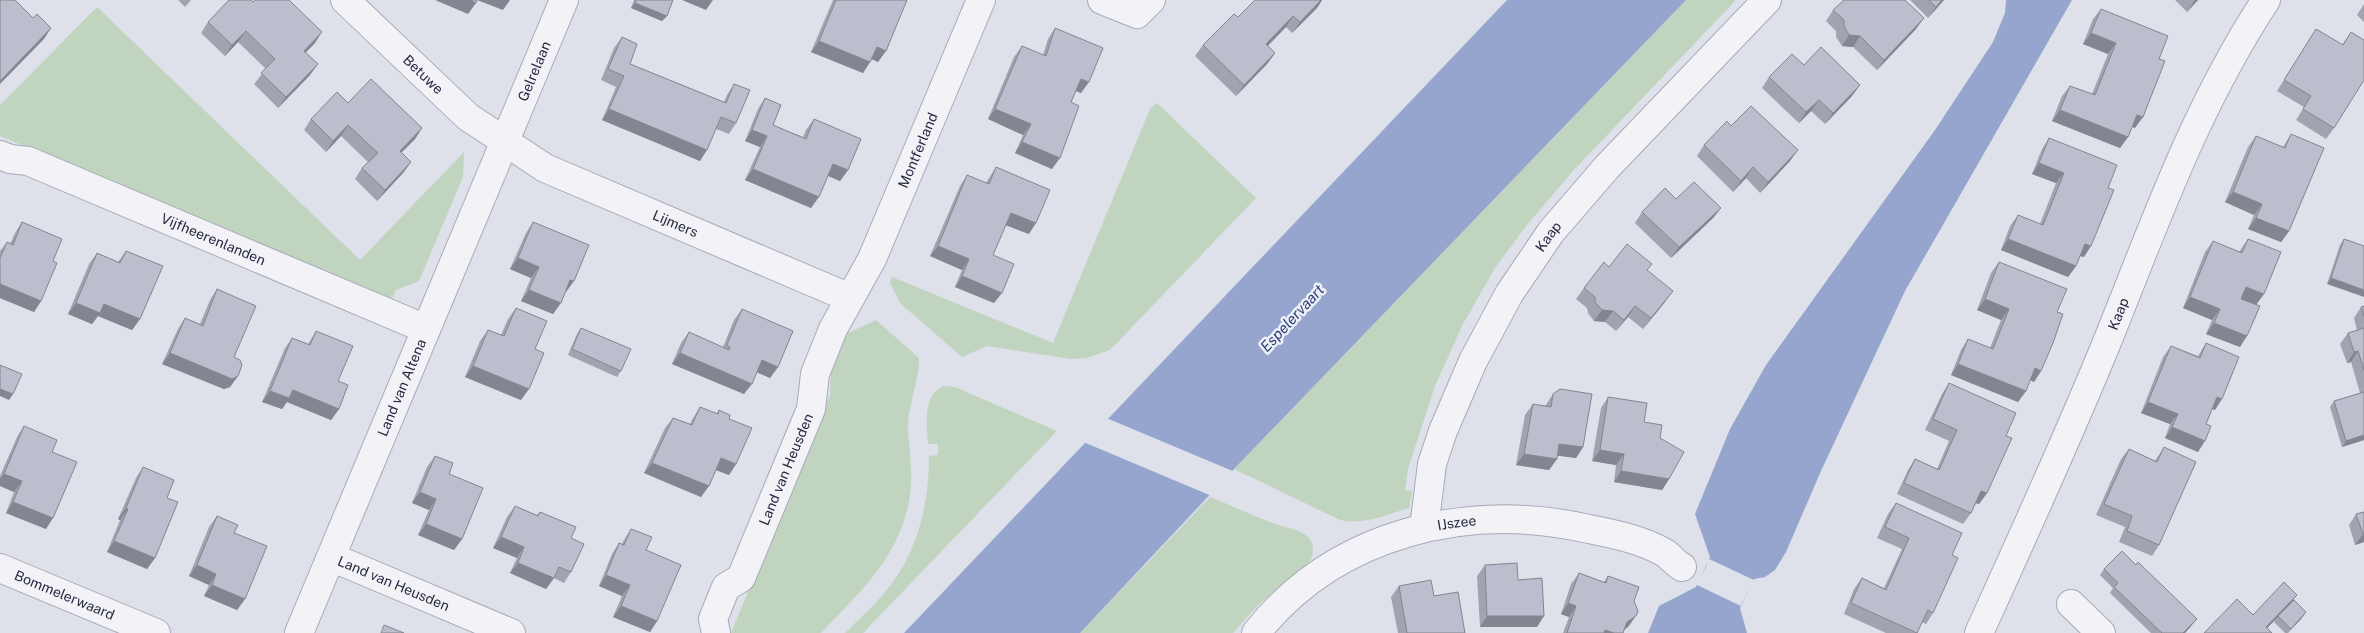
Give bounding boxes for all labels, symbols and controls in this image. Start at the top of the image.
street label: Gelrelaan [515,39,554,104]
street label: Betuwe [400,52,447,97]
street label: Montferland [895,110,941,190]
street label: Lijmers [650,207,701,240]
street label: Vijfheerenlanden [159,210,268,268]
street label: Kaap [1532,218,1564,255]
water label: Espelervaart [1257,281,1328,355]
street label: Kaap [2105,295,2132,332]
street label: Land van Altena [374,336,429,439]
street label: Land van Heusden [756,411,816,528]
street label: IJszee [1436,512,1477,533]
street label: Land van Heusden [335,553,452,614]
street label: Bommelerwaard [12,567,117,623]

